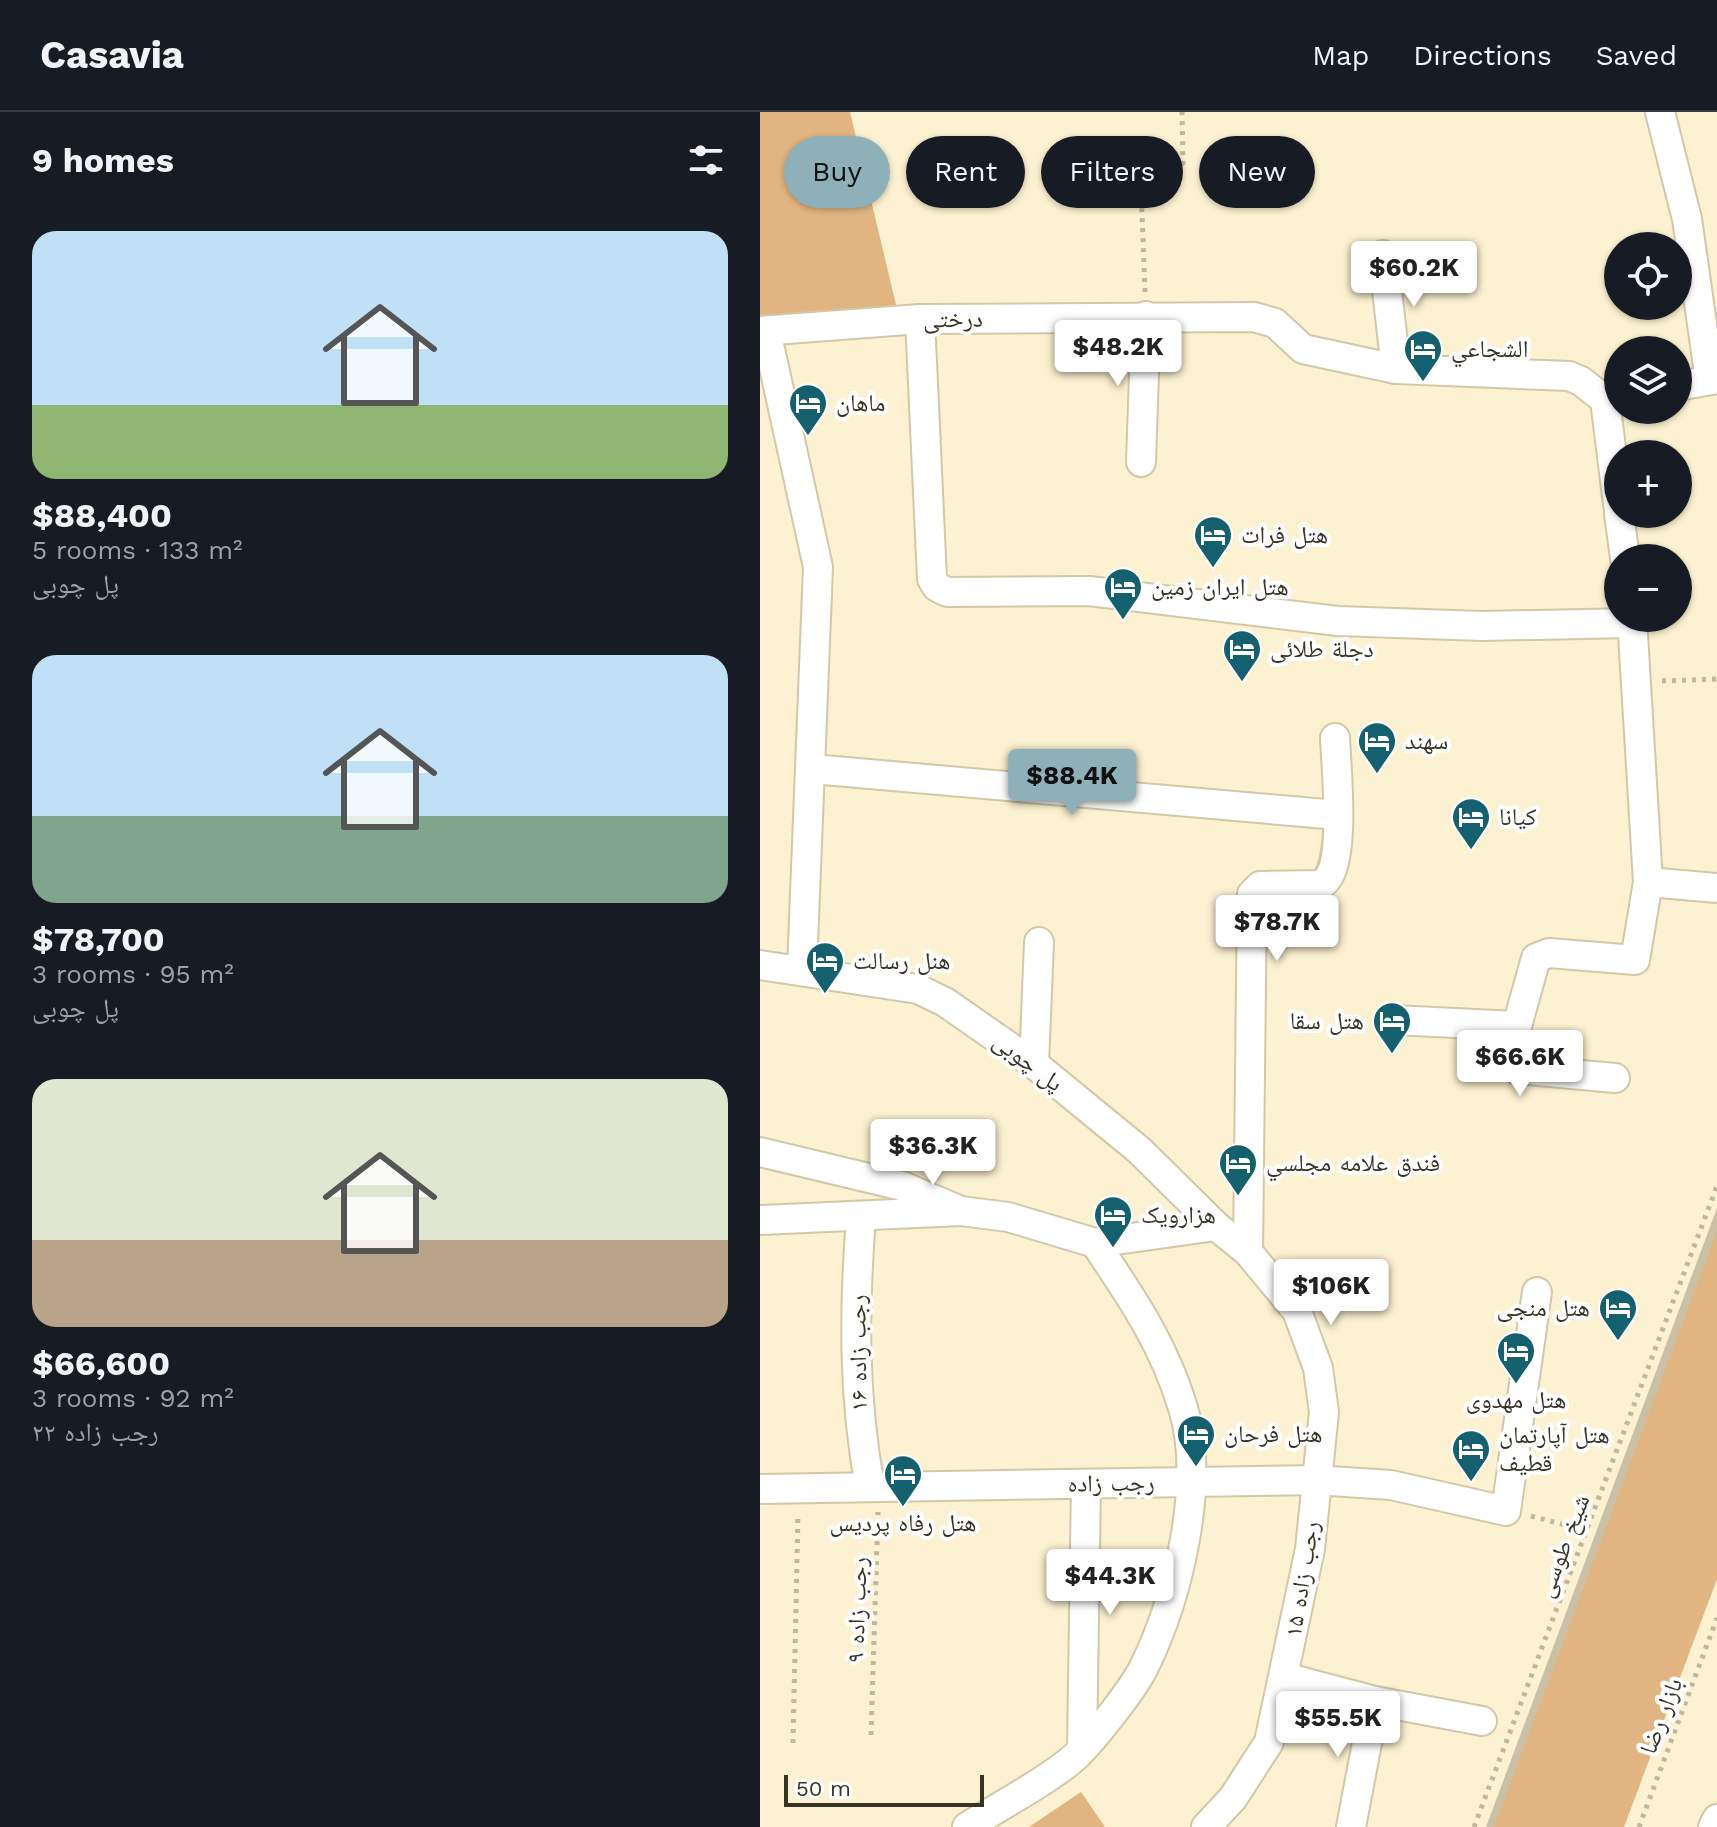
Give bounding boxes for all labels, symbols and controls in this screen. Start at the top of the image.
text: Casavia [40,33,184,77]
text: Map [1312,39,1369,72]
text: Directions [1413,39,1552,72]
text: Saved [1596,39,1677,72]
chip: Buy [784,136,890,208]
chip: Rent [906,136,1025,208]
chip: Filters [1041,136,1183,208]
chip: New [1199,136,1315,208]
icon: filters [684,138,728,182]
text: 9 homes [32,140,174,180]
map controls [1604,232,1692,632]
button: locate [1604,232,1692,320]
pin: $60.2K [1349,241,1479,309]
text: $60.2K [1369,252,1459,282]
icon: home [308,283,452,427]
street label: درختی [923,304,983,334]
pin: $48.2K [1053,320,1183,388]
hotel icon: الشجاعي [1402,328,1444,383]
text: $48.2K [1073,331,1163,361]
place label: الشجاعي [1451,335,1528,368]
button: layers [1604,336,1692,424]
hotel icon: ماهان [787,382,829,437]
place label: ماهان [836,389,885,417]
button: + [1604,440,1692,528]
text: $88,400 [32,495,172,535]
hotel icon: هتل فرات [1192,514,1234,569]
place label: هتل فرات [1241,521,1328,549]
text: 5 rooms · 133 m² [32,535,243,565]
button: − [1604,544,1692,632]
hotel icon: هتل ایران زمین [1102,566,1144,621]
text: پل چوبی [32,569,119,599]
place label: هتل ایران زمین [1151,573,1289,601]
hotel icon: دجلة طلائی [1221,628,1263,683]
place label: دجلة طلائی [1270,635,1374,663]
icon: home [308,707,452,851]
hotel icon: سهند [1356,720,1398,775]
place label: سهند [1405,727,1448,755]
pin: $88.4K [1007,749,1137,817]
text: $88.4K [1026,760,1118,790]
hotel icon: كيانا [1450,796,1492,851]
place label: كيانا [1499,803,1536,831]
pin: $78.7K [1212,895,1342,963]
text: $78.7K [1234,906,1320,936]
text: $78,700 [32,919,165,959]
hotel icon: هنل رسالت [804,940,846,995]
place label: هنل رسالت [853,947,950,975]
text: 3 rooms · 95 m² [32,959,234,989]
text: پل چوبی [32,993,119,1023]
hotel icon: هتل سقا [1371,1000,1413,1055]
place label: هتل سقا [1290,1007,1364,1035]
street label: پل چوبی [987,1027,1068,1097]
pin: $66.6K [1455,1030,1585,1098]
text: $66.6K [1475,1041,1565,1071]
pin: $36.3K [868,1119,998,1187]
text: $36.3K [888,1130,978,1160]
icon: home [308,1131,452,1275]
hotel icon: فندق علامه مجلسي [1217,1142,1259,1197]
place label: فندق علامه مجلسي [1266,1149,1440,1182]
hotel icon: هزارویک [1092,1194,1134,1249]
place label: هزارویک [1141,1201,1216,1229]
pin: $106K [1275,1259,1387,1327]
text: $106K [1292,1270,1370,1300]
hotel icon: هتل منجی [1597,1287,1639,1342]
street label: رجب زاده ۱۶ [843,1294,873,1412]
place label: هتل منجی [1496,1294,1590,1322]
hotel icon: هتل مهدوى [1495,1330,1537,1385]
text: $66,600 [32,1343,170,1383]
text: 3 rooms · 92 m² [32,1383,234,1413]
place label: هتل مهدوى [1466,1386,1566,1414]
hotel icon: هتل فرحان [1175,1413,1217,1468]
text: رجب زاده ۲۲ [32,1417,159,1447]
place label: هتل فرحان [1224,1420,1322,1448]
place label: هتل آپارتمان قطیف [1499,1421,1610,1477]
hotel icon: هتل آپارتمان قطیف [1450,1428,1492,1483]
hotel icon: هتل رفاه پردیس [882,1453,924,1508]
street label: رجب زاده [1067,1468,1155,1498]
street label: شیخ طوسی [1531,1491,1596,1602]
place label: هتل رفاه پردیس [829,1509,977,1537]
street label: رجب زاده ۱۵ [1279,1519,1325,1639]
pin: $44.3K [1045,1549,1175,1617]
street label: رجب زاده ۹ [841,1557,873,1663]
text: $44.3K [1064,1560,1156,1590]
street label: بازار رضا [1634,1674,1688,1758]
pin: $55.5K [1273,1691,1403,1759]
text: $55.5K [1294,1702,1382,1732]
scale bar [784,1771,984,1807]
text: 50 m [796,1776,851,1801]

